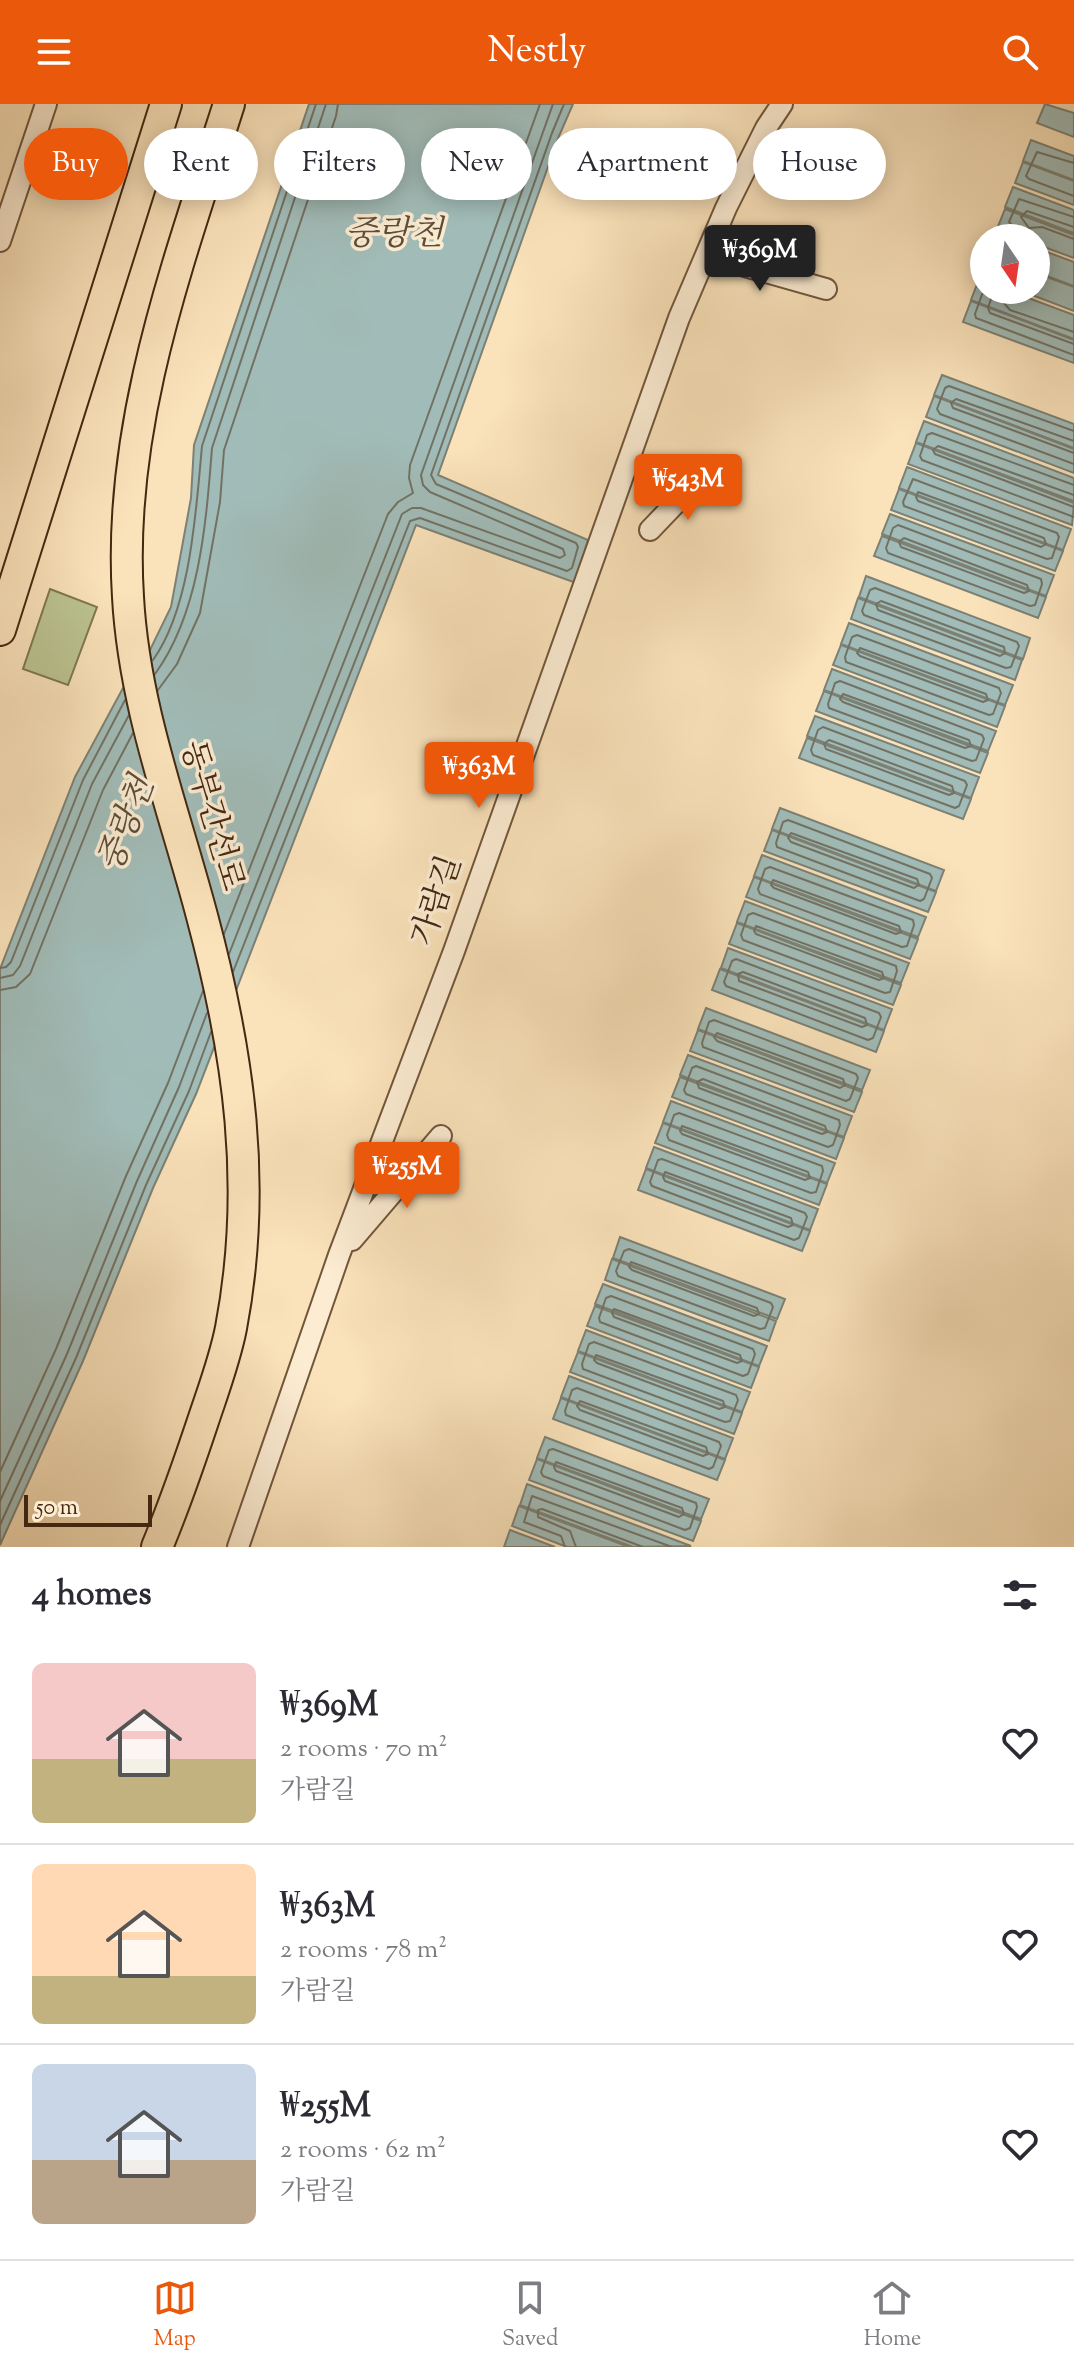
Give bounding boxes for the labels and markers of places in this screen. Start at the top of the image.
pin: ₩369M [704,225,816,293]
pin: ₩543M [632,454,744,522]
pin: ₩363M [423,742,535,810]
pin: ₩255M [351,1142,463,1210]

